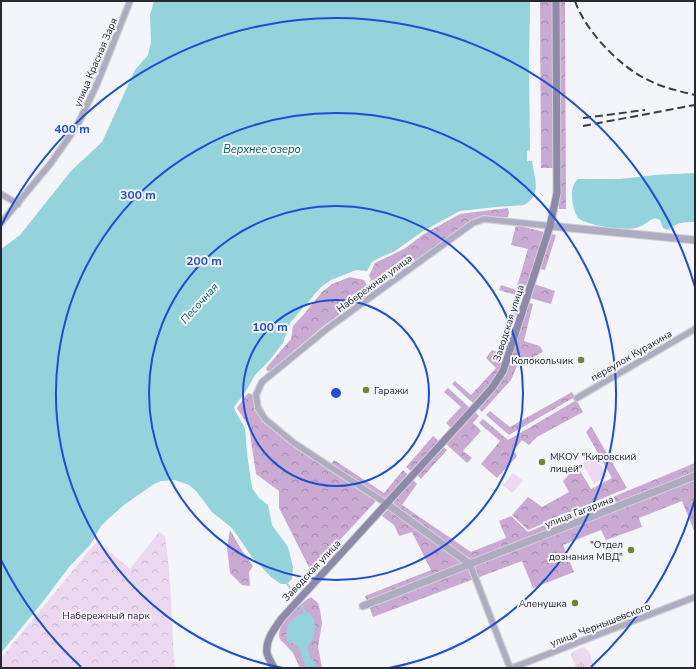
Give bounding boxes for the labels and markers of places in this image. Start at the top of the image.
place label: Колокольчик [511,354,574,368]
marker: Колокольчик [576,355,586,365]
place label: Гаражи [374,384,409,398]
marker: Гаражи [361,385,371,395]
centre of rings [329,386,343,400]
place label: МКОУ "Кировский лицей" [550,450,636,476]
marker: МКОУ "Кировский лицей" [537,457,547,467]
place label: "Отдел дознания МВД" [549,538,623,564]
marker: "Отдел дознания МВД" [626,545,636,555]
place label: Аленушка [519,597,567,611]
marker: Аленушка [570,598,580,608]

